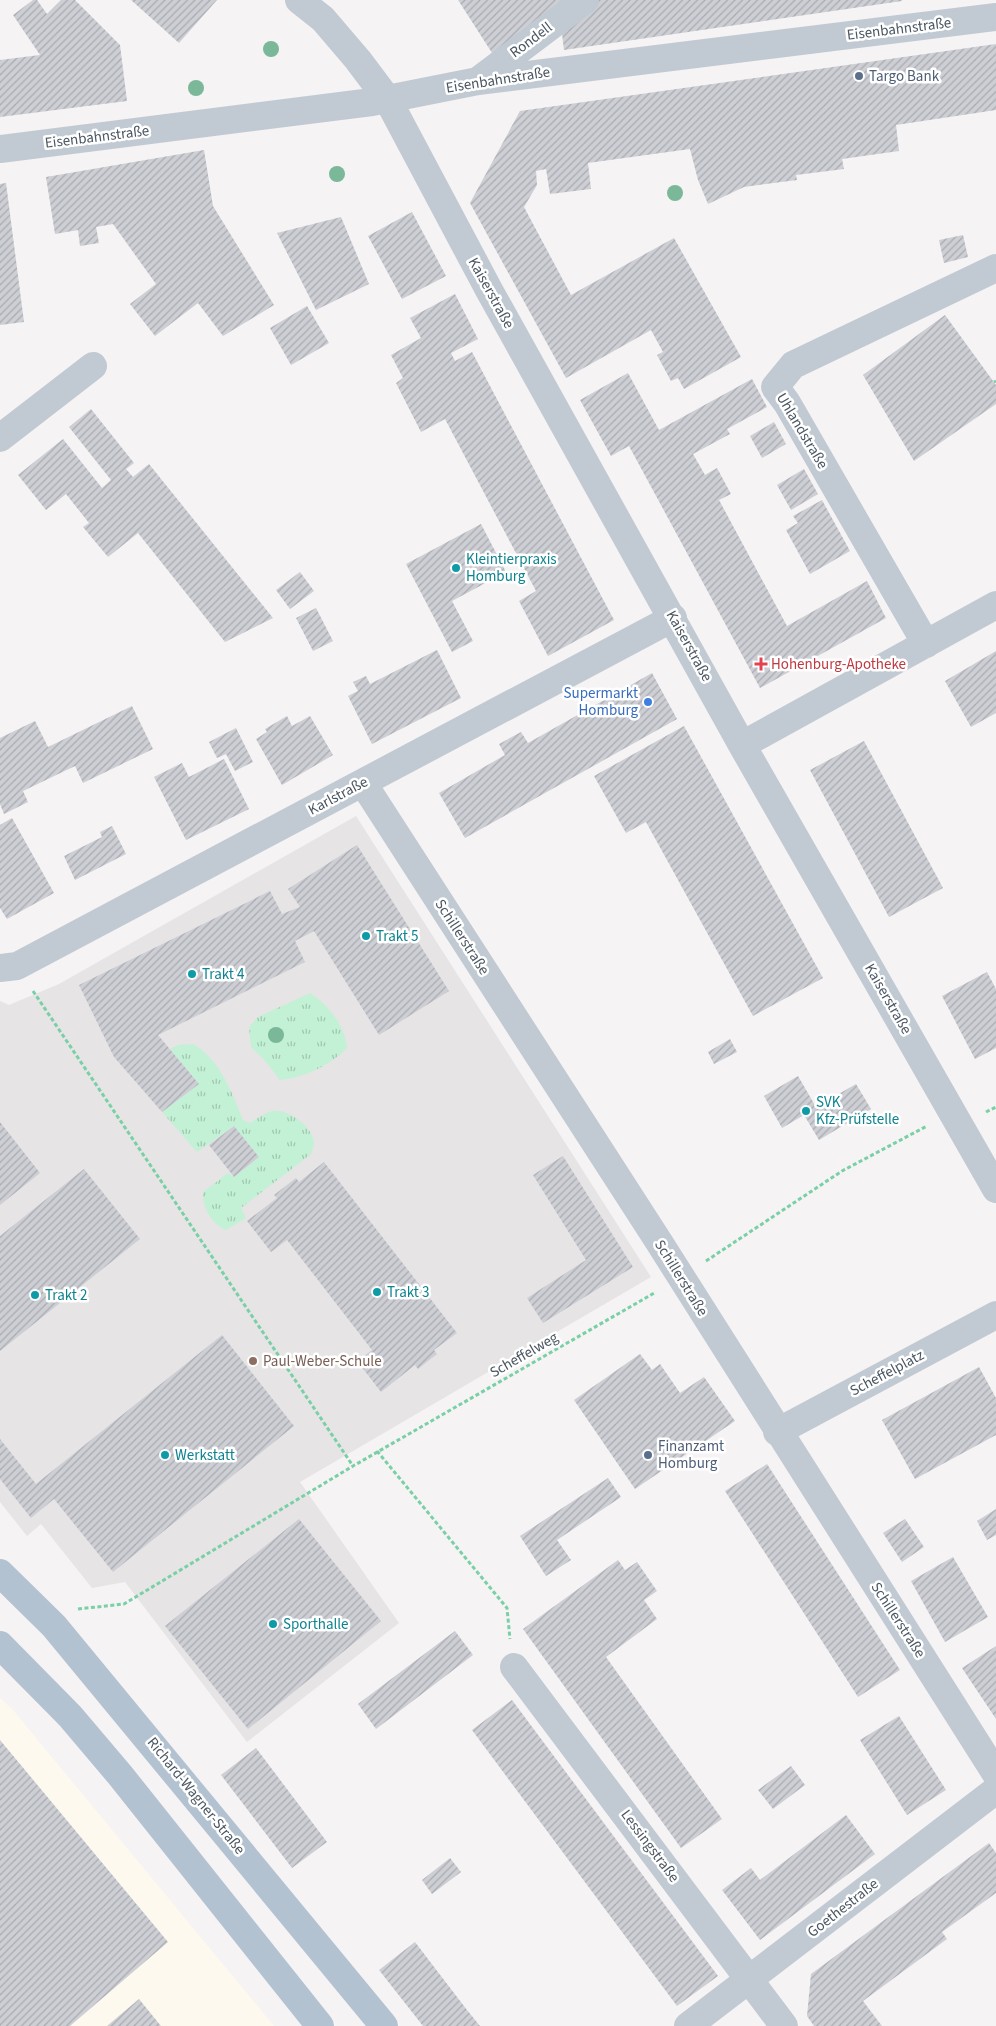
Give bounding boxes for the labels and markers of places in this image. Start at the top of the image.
place label: Targo Bank [869,66,940,87]
marker: Targo Bank [853,70,865,82]
place label: Kleintierpraxis Homburg [466,549,557,587]
marker: Kleintierpraxis Homburg [450,562,462,574]
place label: Hohenburg-Apotheke [771,654,906,675]
marker: Hohenburg-Apotheke [755,658,767,670]
place label: Supermarkt Homburg [563,683,638,721]
marker: Supermarkt Homburg [642,696,654,708]
place label: Trakt 5 [376,926,418,947]
marker: Trakt 5 [360,930,372,942]
place label: Trakt 4 [202,964,245,985]
marker: Trakt 4 [186,968,198,980]
place label: SVK Kfz-Prüfstelle [816,1092,899,1130]
marker: SVK Kfz-Prüfstelle [800,1105,812,1117]
place label: Trakt 3 [387,1282,429,1303]
place label: Trakt 2 [45,1285,87,1306]
marker: Trakt 3 [371,1286,383,1298]
marker: Trakt 2 [29,1289,41,1301]
place label: Paul-Weber-Schule [263,1351,382,1372]
marker: Paul-Weber-Schule [247,1355,259,1367]
place label: Finanzamt Homburg [658,1436,724,1474]
place label: Werkstatt [175,1445,235,1466]
marker: Werkstatt [159,1449,171,1461]
marker: Finanzamt Homburg [642,1449,654,1461]
place label: Sporthalle [283,1614,349,1635]
marker: Sporthalle [267,1618,279,1630]

